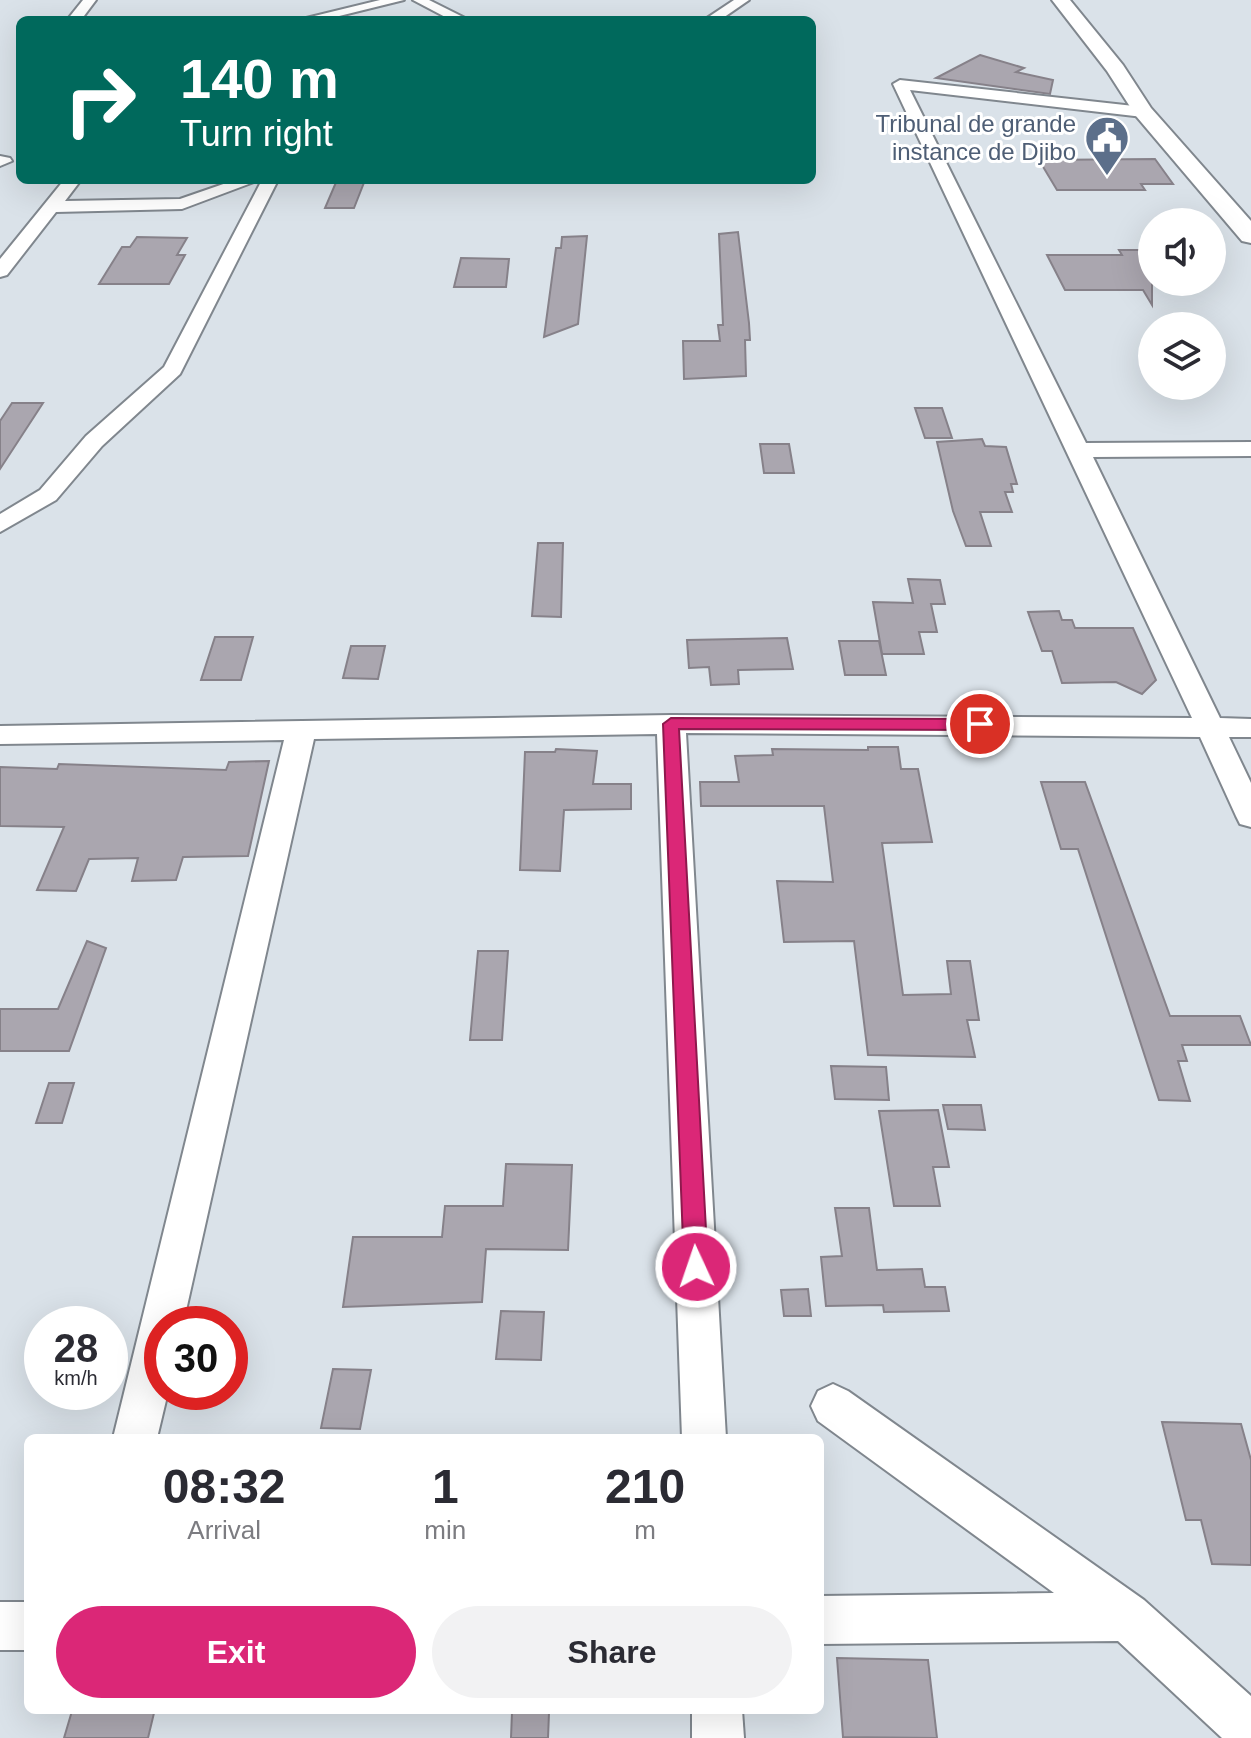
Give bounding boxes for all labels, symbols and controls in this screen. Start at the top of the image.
text: 140 m [180,47,339,110]
icon: right [48,48,152,152]
place label: Tribunal de grande instance de Djibo [875,110,1076,165]
text: Turn right [180,113,333,154]
public building icon: Tribunal de grande instance de Djibo [1083,114,1131,177]
map controls [1138,208,1226,400]
button: sound [1138,208,1226,296]
button: layers [1138,312,1226,400]
pin [946,690,1014,758]
icon: arrive [958,702,1002,746]
position arrow [654,1225,738,1309]
speed limit sign: 30 [144,1306,248,1410]
text: 28 [54,1326,98,1370]
text: km/h [54,1367,98,1389]
text: 08:32 [163,1460,286,1513]
text: 1 [432,1460,459,1513]
text: 210 [605,1460,685,1513]
text: Arrival [187,1515,261,1545]
text: min [424,1515,466,1545]
text: m [634,1515,656,1545]
button: Exit [56,1606,416,1698]
button: Share [432,1606,792,1698]

